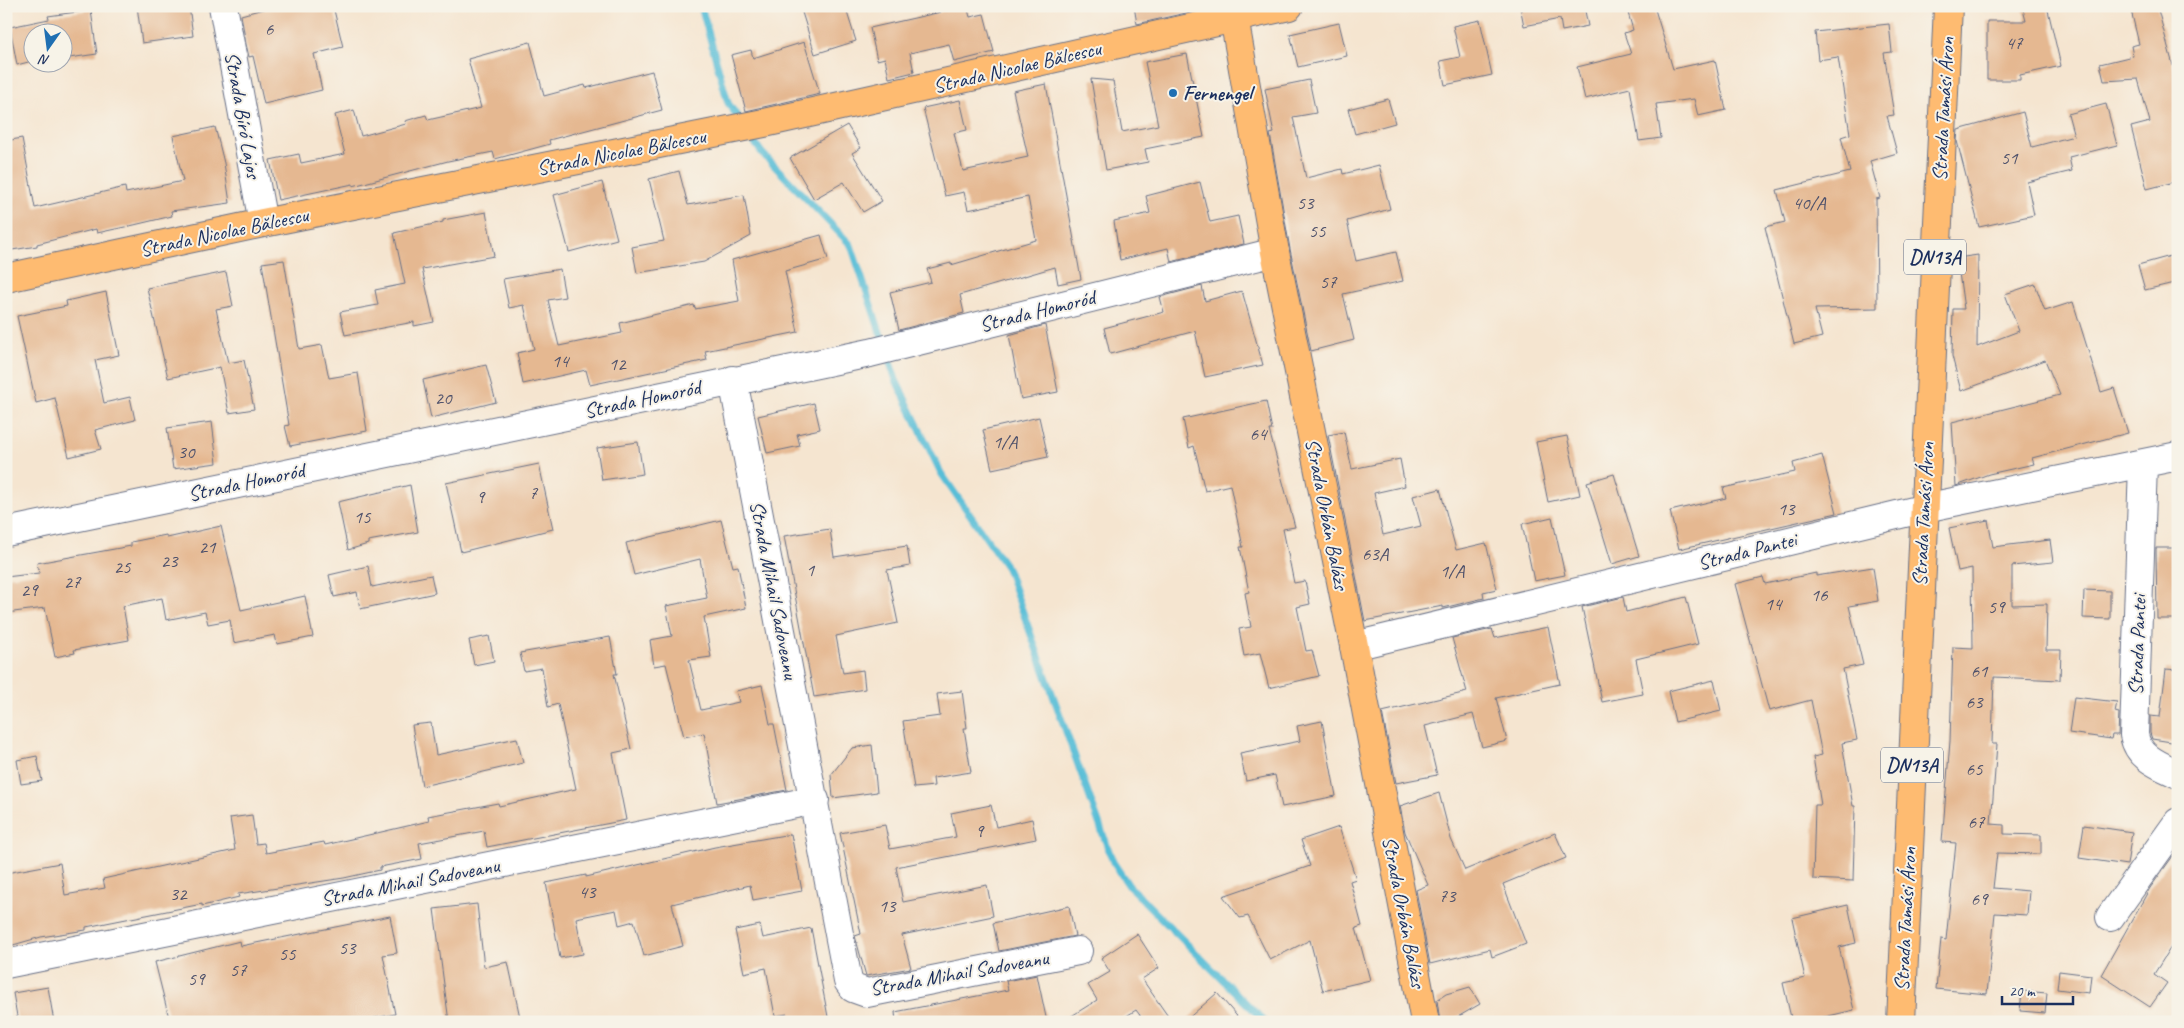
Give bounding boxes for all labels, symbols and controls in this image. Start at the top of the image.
house number: 6 [265,17,275,41]
north arrow [22,22,72,72]
house number: 47 [2005,31,2024,55]
street label: Strada Nicolae Bălcescu [930,35,1105,99]
street label: Strada Tamási Áron [1926,36,1960,182]
text: N [36,50,51,69]
street label: Strada Bíró Lajos [219,50,267,182]
place label: Fernengel [1183,80,1256,106]
marker: Fernengel [1167,87,1179,99]
street label: Strada Nicolae Bălcescu [534,123,709,181]
house number: 51 [2000,146,2019,170]
house number: 53 [1296,191,1315,215]
house number: 40/A [1793,191,1827,215]
street label: Strada Nicolae Bălcescu [137,201,312,263]
house number: 55 [1308,219,1327,243]
road number: DN13A [1904,240,1966,274]
house number: 57 [1319,270,1338,294]
street label: Strada Homoród [977,283,1101,338]
house number: 14 [551,349,571,373]
house number: 12 [608,352,627,376]
street label: Strada Homoród [582,373,706,424]
house number: 20 [434,386,453,410]
house number: 64 [1249,422,1269,446]
house number: 1/A [993,430,1019,454]
street label: Strada Orbán Balázs [1300,436,1355,594]
house number: 30 [177,440,196,464]
street label: Strada Tamási Áron [1906,441,1940,587]
street label: Strada Homoród [186,456,310,507]
house number: 7 [529,481,539,505]
house number: 9 [476,485,486,509]
house number: 13 [1777,497,1796,521]
street label: Strada Mihail Sadoveanu [744,499,804,682]
house number: 15 [353,505,372,529]
street label: Strada Pantei [1695,525,1802,576]
house number: 21 [198,535,217,559]
house number: 63A [1362,542,1390,566]
house number: 23 [160,549,179,573]
house number: 25 [113,555,132,579]
house number: 1 [806,558,816,582]
house number: 1/A [1440,559,1466,583]
house number: 27 [63,570,82,594]
house number: 29 [20,578,39,602]
house number: 16 [1810,583,1829,607]
street label: Strada Pantei [2122,591,2152,696]
house number: 14 [1764,592,1784,616]
house number: 59 [1987,595,2006,619]
house number: 61 [1970,659,1989,683]
house number: 63 [1965,690,1984,714]
road number: DN13A [1881,748,1943,782]
house number: 65 [1965,757,1984,781]
house number: 67 [1967,810,1986,834]
house number: 9 [975,819,985,843]
street label: Strada Orbán Balázs [1377,834,1432,992]
street label: Strada Tamási Áron [1888,846,1922,992]
street label: Strada Mihail Sadoveanu [319,852,502,912]
house number: 43 [578,880,597,904]
house number: 32 [169,882,188,906]
house number: 73 [1438,884,1457,908]
house number: 69 [1970,887,1989,911]
house number: 13 [878,894,897,918]
house number: 53 [338,936,357,960]
house number: 55 [278,942,297,966]
street label: Strada Mihail Sadoveanu [868,944,1051,1002]
house number: 57 [229,958,248,982]
house number: 59 [187,967,206,991]
scale bar [2002,973,2073,1005]
text: 20 m [2009,982,2036,1001]

